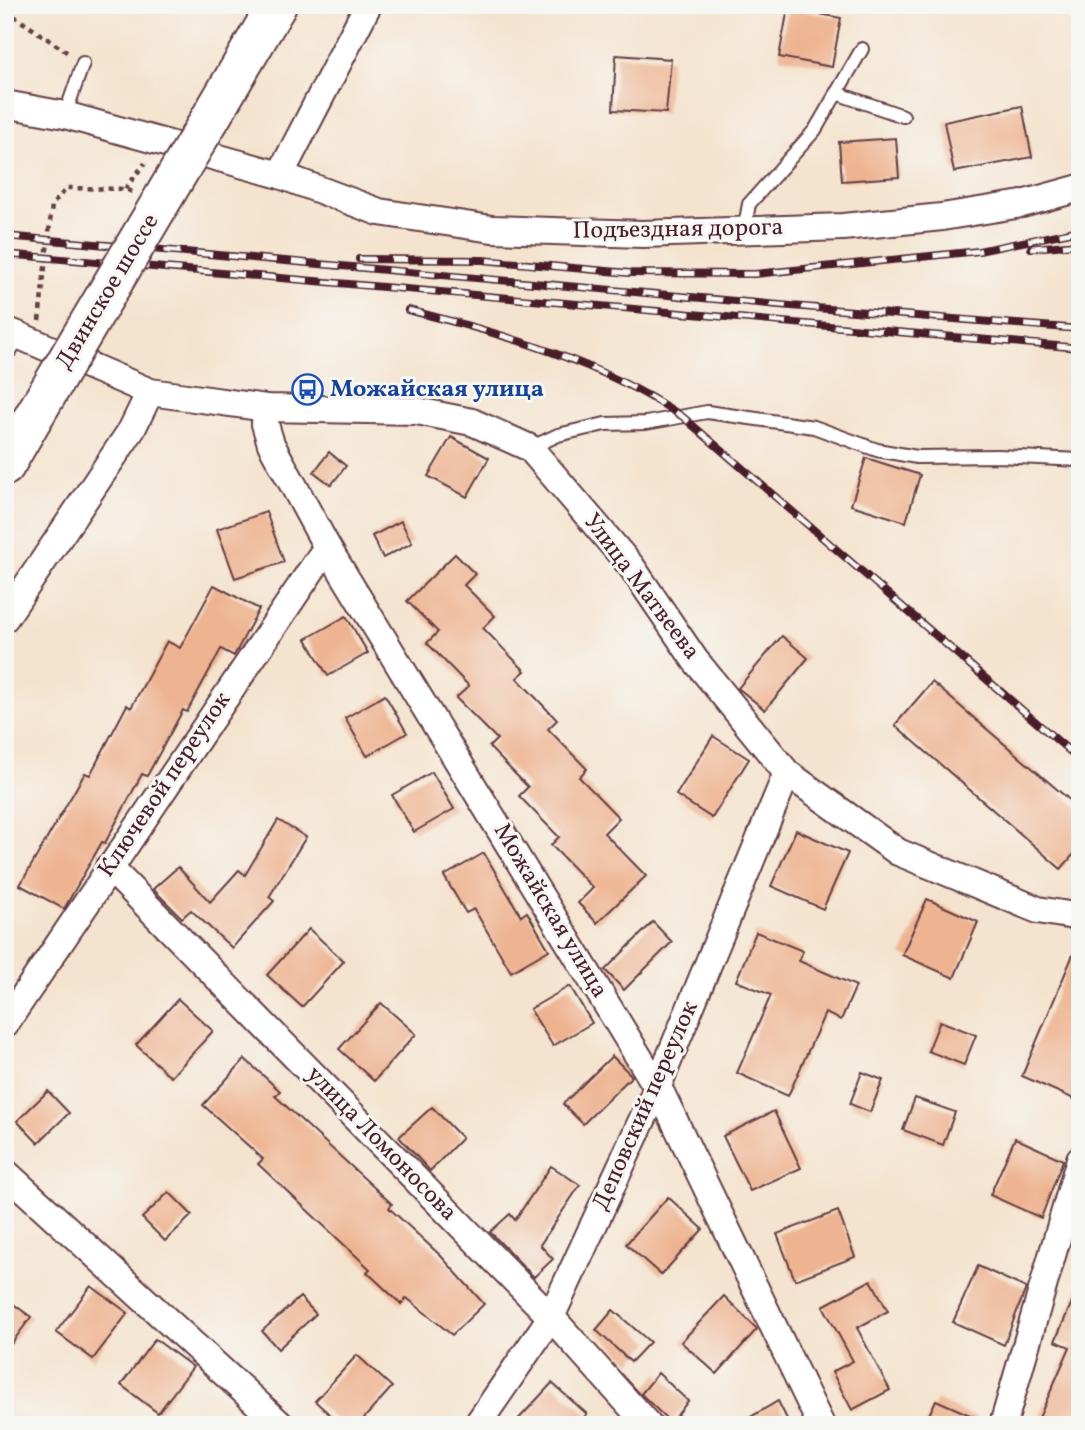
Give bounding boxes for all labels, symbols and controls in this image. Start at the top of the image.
street label: Двинское шоссе [48,208,168,376]
street label: Подъездная дорога [572,211,784,249]
bus stop icon: Можайская улица [290,373,324,407]
place label: Можайская улица [330,373,544,407]
street label: Улица Матвеева [575,507,707,667]
street label: Ключевой переулок [90,685,240,885]
street label: Можайская улица [484,817,616,1005]
street label: Деповский переулок [584,995,708,1216]
street label: улица Ломоносова [298,1059,464,1229]

